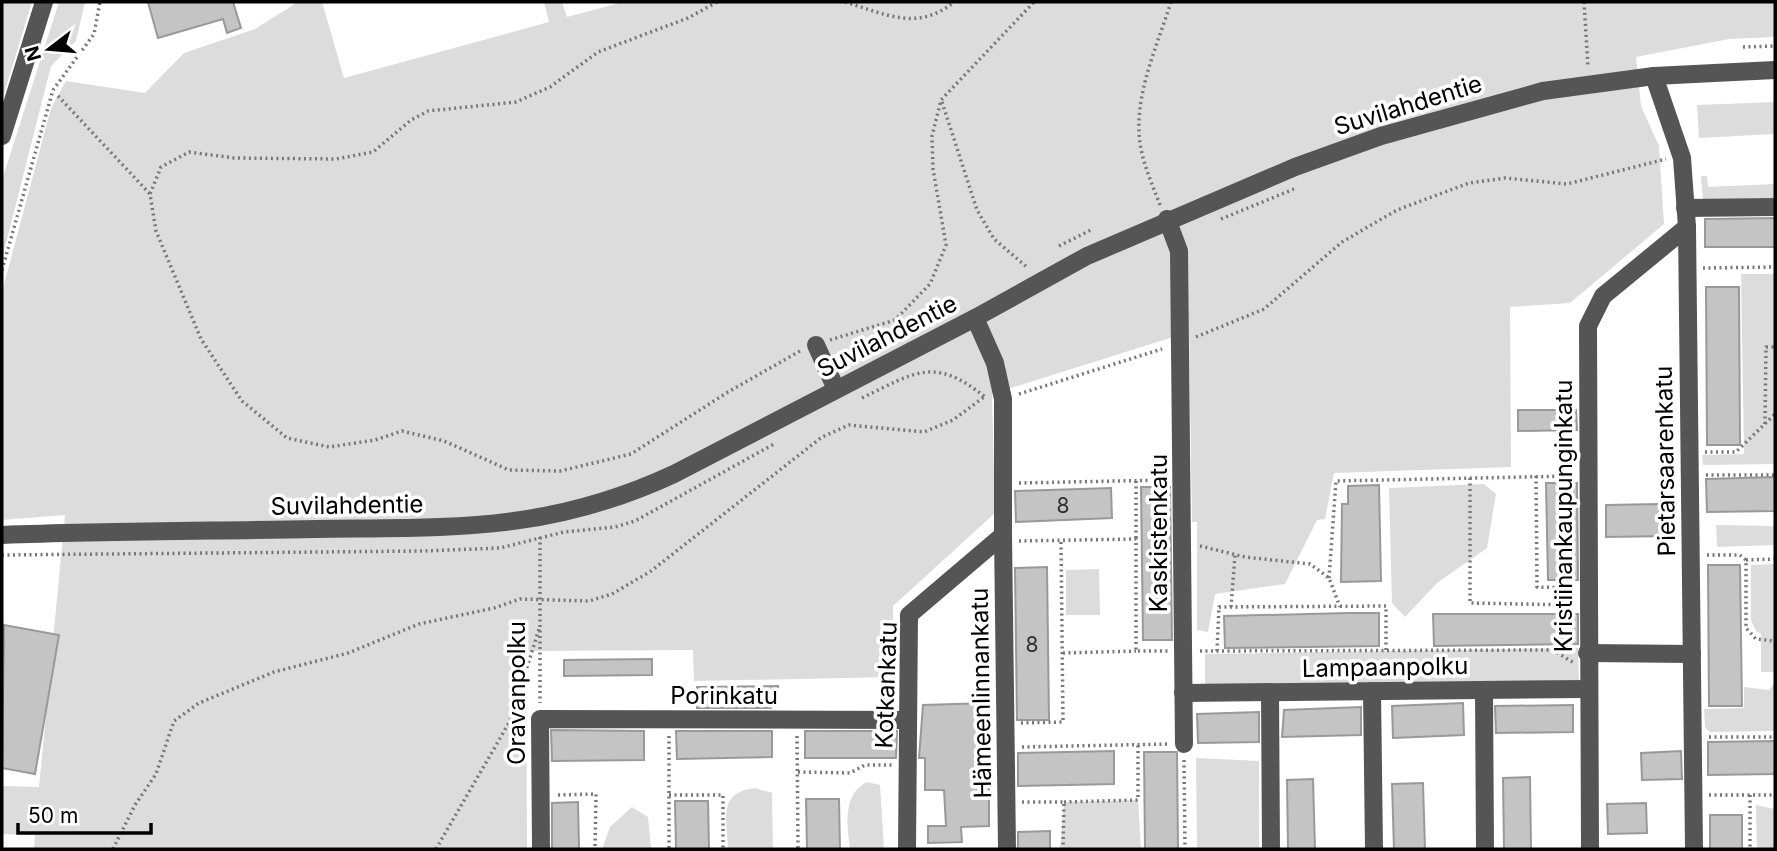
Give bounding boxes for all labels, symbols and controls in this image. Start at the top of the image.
north arrow [14,14,84,84]
text: N [20,43,46,64]
street label: Suvilahdentie [1331,69,1485,141]
street label: Suvilahdentie [812,288,962,384]
street label: Pietarsaarenkatu [1649,365,1681,557]
street label: Kristiinankaupunginkatu [1549,380,1578,652]
street label: Kaskistenkatu [1144,454,1173,612]
street label: Suvilahdentie [270,489,424,521]
house number: 8 [1057,493,1070,518]
street label: Hämeenlinnankatu [965,587,997,799]
street label: Oravanpolku [502,621,531,765]
street label: Kotkankatu [869,621,903,749]
house number: 8 [1026,632,1039,657]
street label: Lampaanpolku [1302,651,1468,683]
street label: Porinkatu [670,681,778,710]
scale bar [18,792,150,836]
text: 50 m [28,803,78,828]

